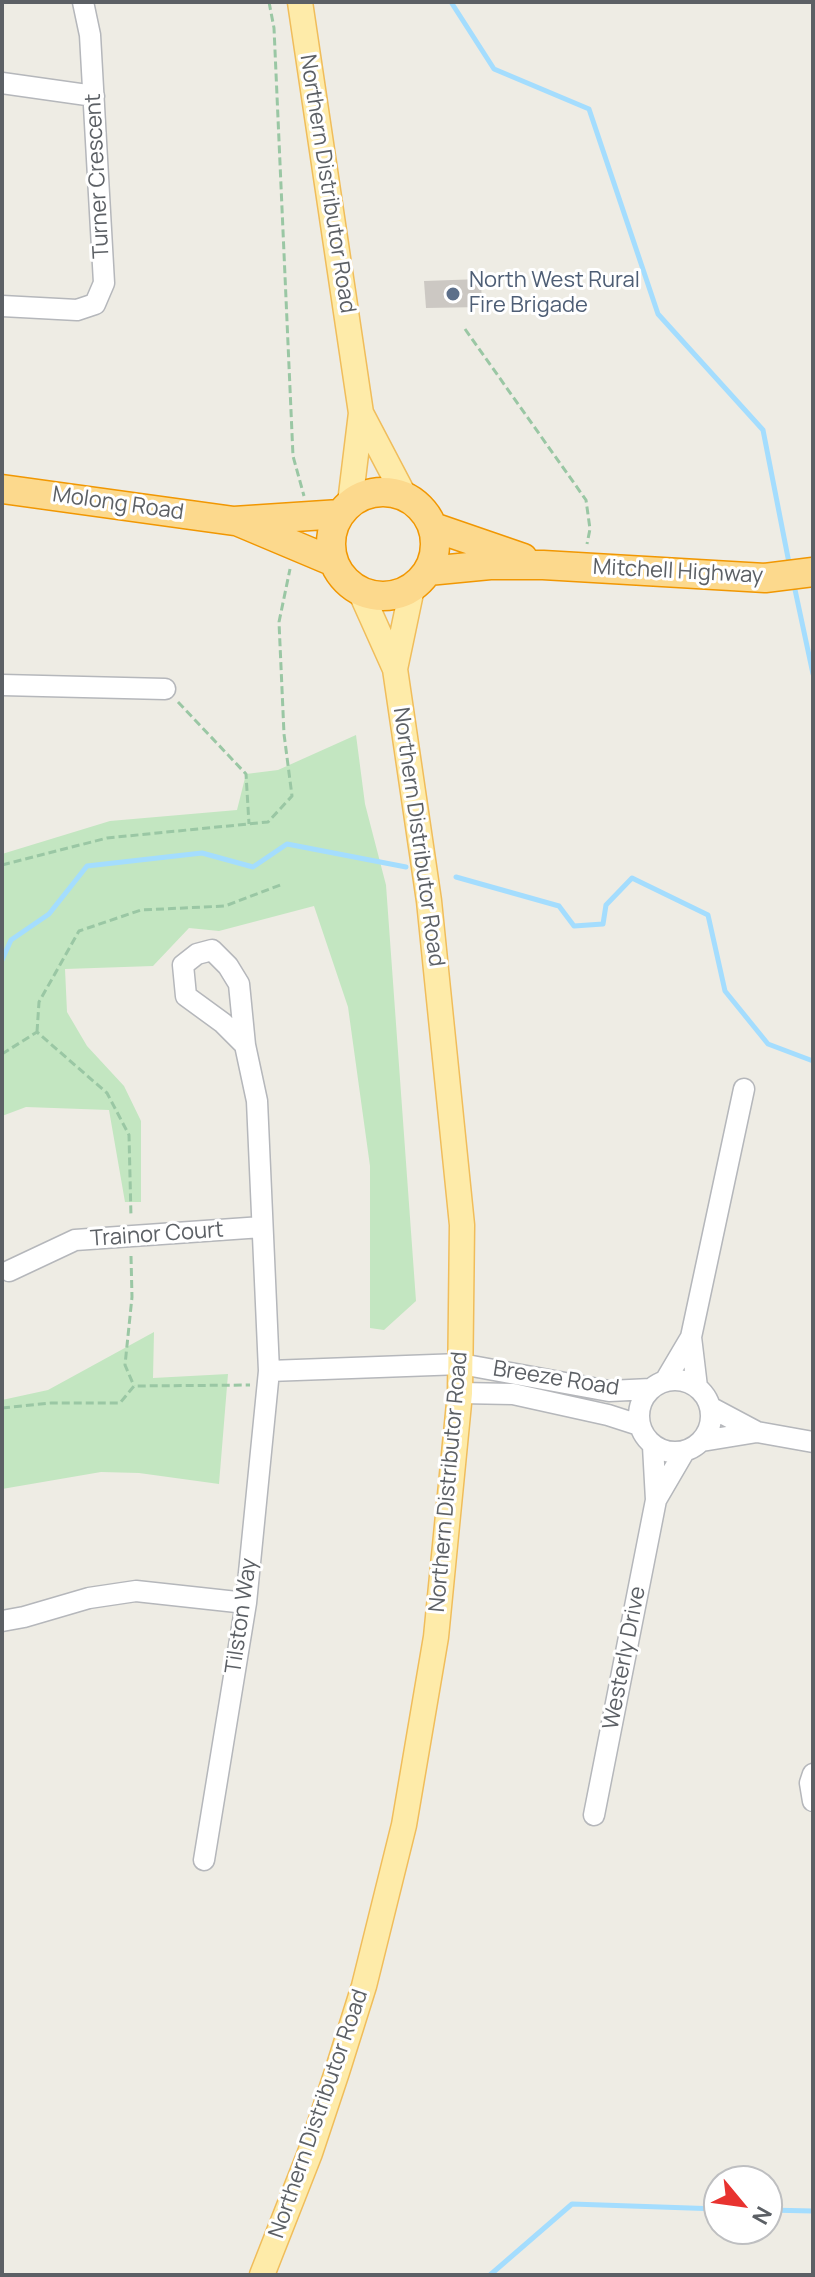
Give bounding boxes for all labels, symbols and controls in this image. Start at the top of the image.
street label: Northern Distributor Road [294,53,360,315]
street label: Turner Crescent [80,93,116,259]
place label: North West Rural Fire Brigade [469,268,640,320]
marker: North West Rural Fire Brigade [444,285,462,303]
street label: Molong Road [51,482,185,526]
street label: Mitchell Highway [592,554,764,590]
street label: Northern Distributor Road [387,706,449,968]
street label: Trainor Court [89,1217,225,1253]
street label: Northern Distributor Road [424,1351,474,1613]
street label: Breeze Road [491,1356,621,1402]
street label: Tilston Way [221,1556,263,1676]
street label: Westerly Drive [598,1584,652,1732]
street label: Northern Distributor Road [264,1986,374,2242]
north arrow [703,2165,783,2245]
text: N [745,2201,779,2230]

